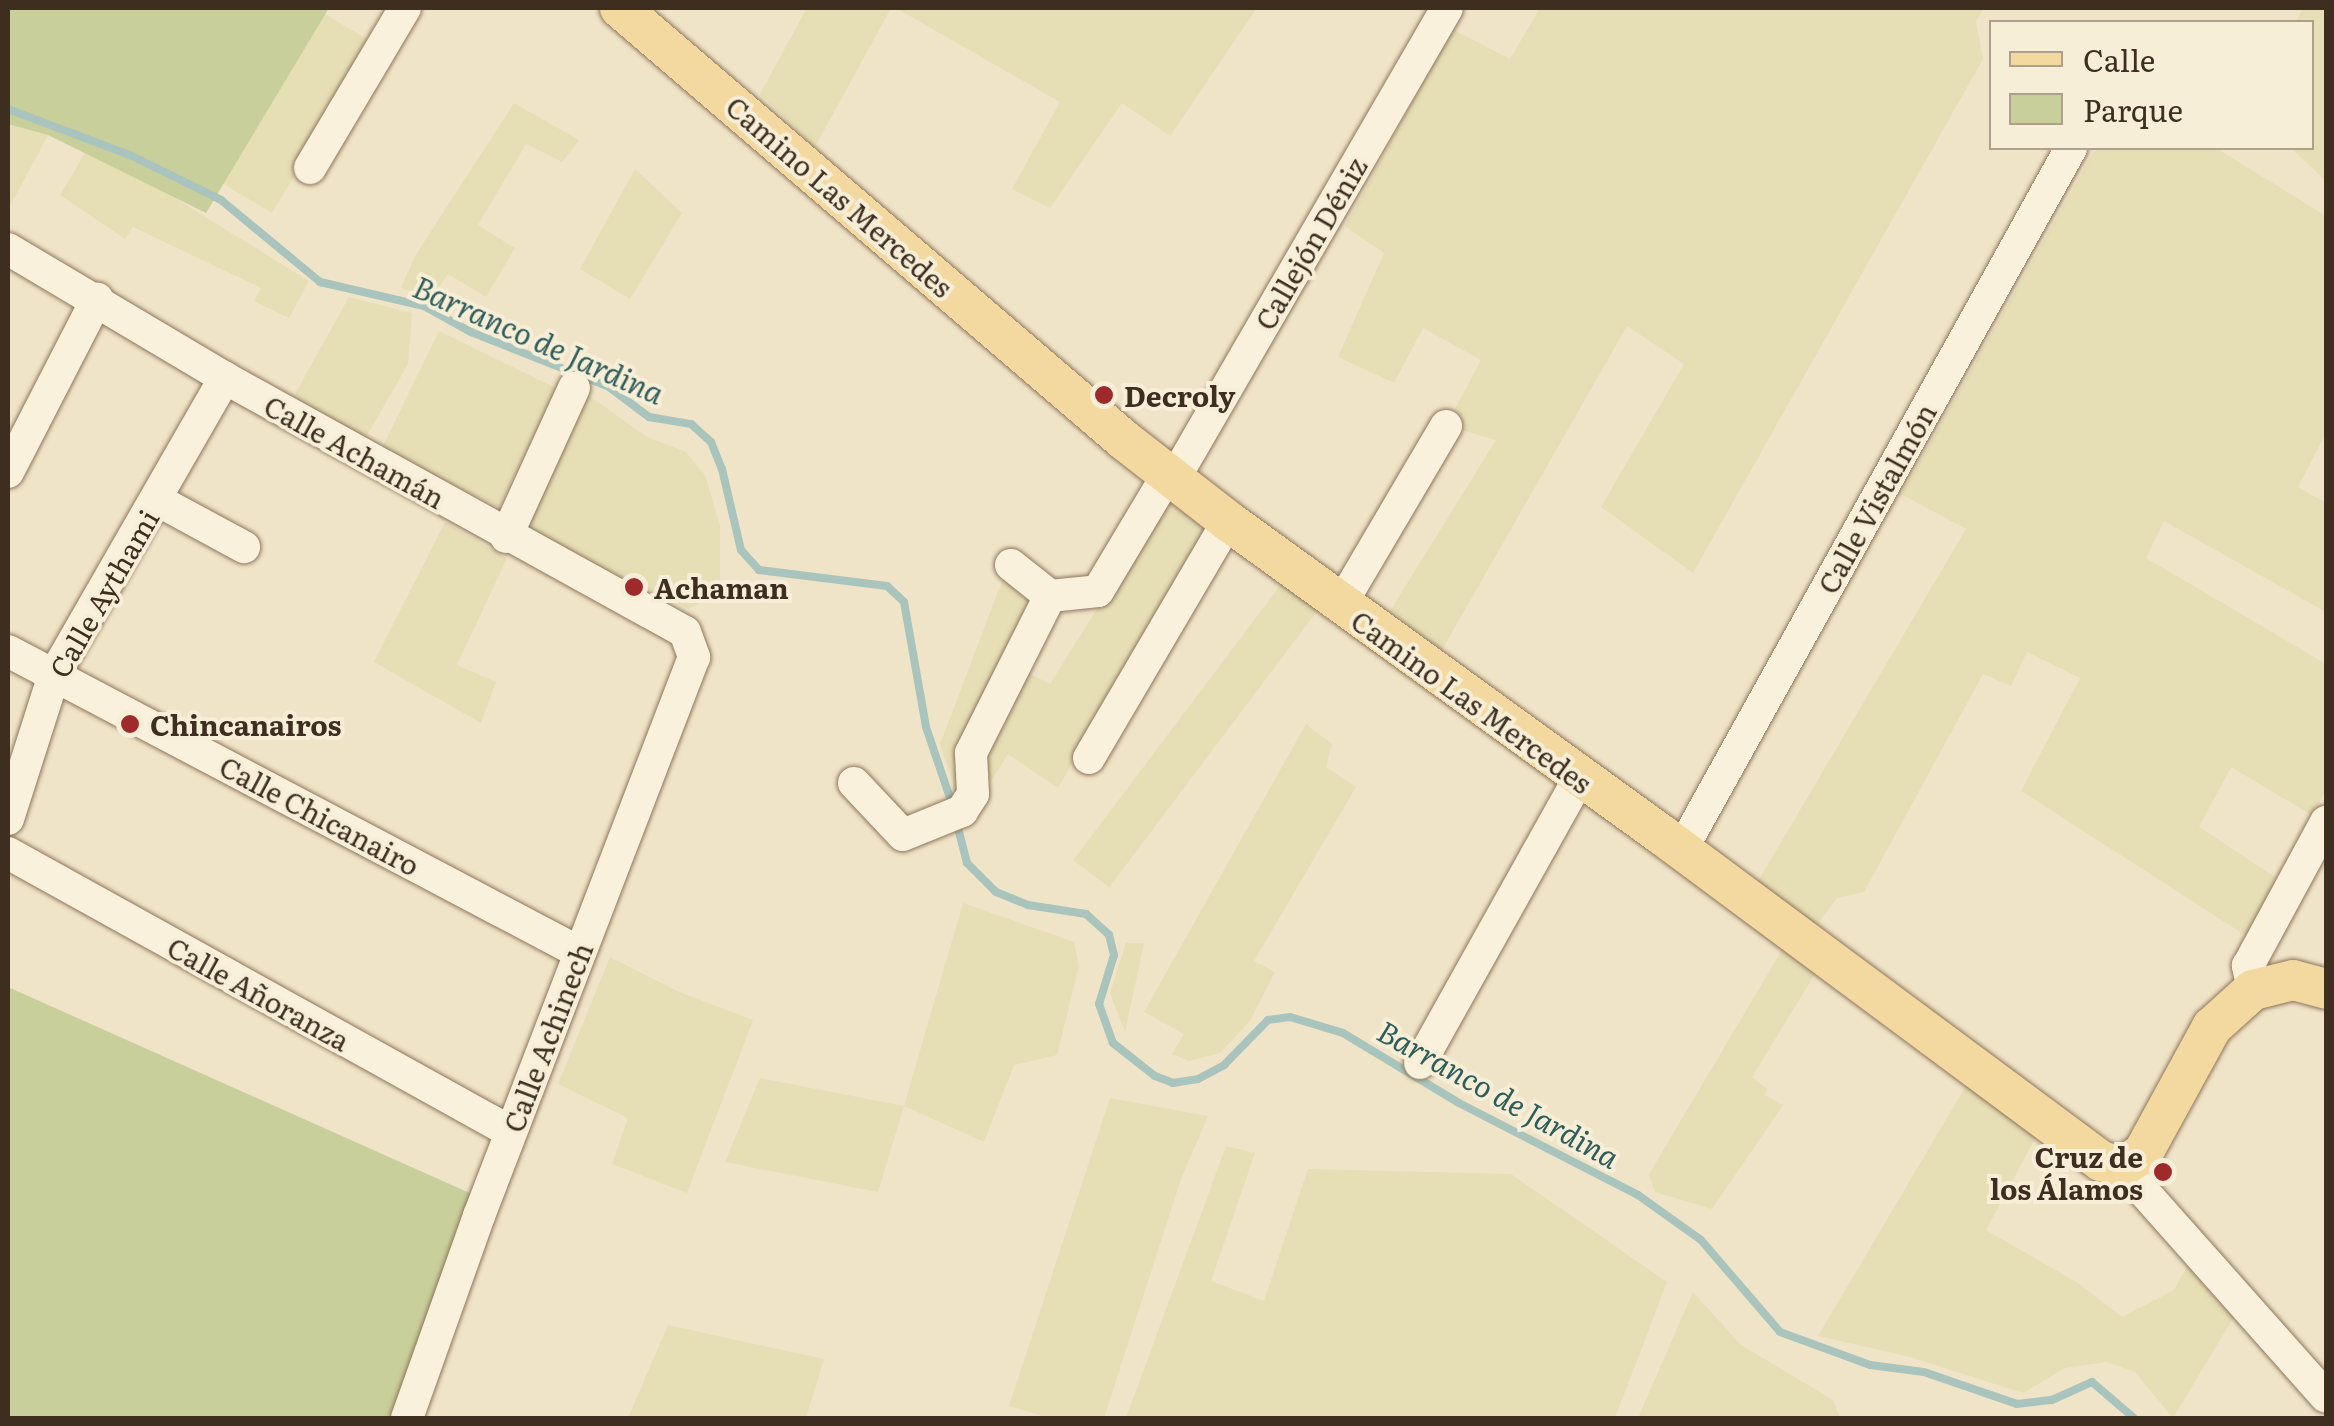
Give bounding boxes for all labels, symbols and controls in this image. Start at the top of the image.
legend [1989,20,2314,150]
text: Calle [2083,37,2155,81]
text: Parque [2083,87,2183,131]
street label: Camino Las Mercedes [720,89,960,303]
street label: Callejón Déniz [1247,151,1373,335]
water label: Barranco de Jardina [408,268,670,410]
place label: Decroly [1124,378,1235,412]
marker: Decroly [1093,384,1115,406]
street label: Calle Achamán [259,388,451,514]
street label: Calle Vistalmón [1810,397,1942,599]
street label: Calle Aythami [41,503,165,683]
place label: Achaman [654,570,789,604]
marker: Achaman [623,576,645,598]
street label: Camino Las Mercedes [1345,603,1599,799]
place label: Chincanairos [150,707,342,741]
marker: Chincanairos [119,713,141,735]
street label: Calle Chicanairo [214,748,426,882]
street label: Calle Añoranza [162,929,356,1057]
street label: Calle Achinech [495,937,599,1137]
water label: Barranco de Jardina [1372,1012,1626,1174]
place label: Cruz de los Álamos [1990,1139,2143,1205]
marker: Cruz de los Álamos [2152,1161,2174,1183]

